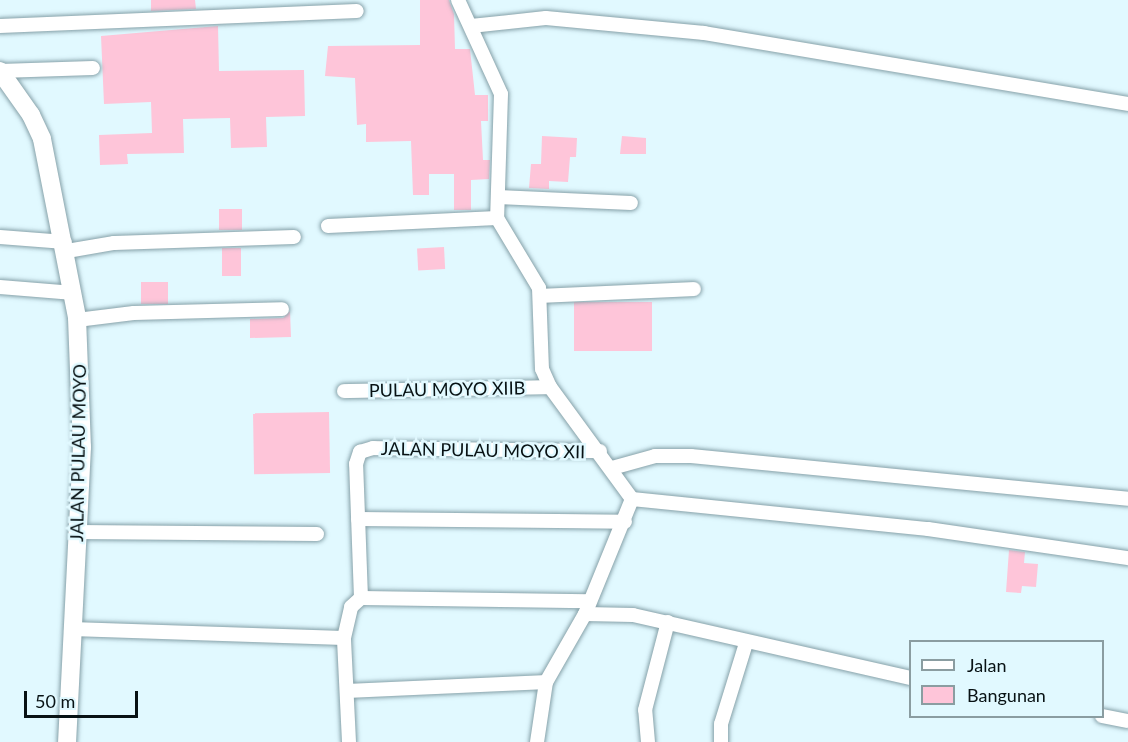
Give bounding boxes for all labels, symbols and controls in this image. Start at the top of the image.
street label: JALAN PULAU MOYO [66,364,90,542]
street label: PULAU MOYO XIIB [369,377,525,401]
street label: JALAN PULAU MOYO XII [381,437,585,463]
legend [909,640,1104,718]
text: Jalan [967,654,1006,676]
scale bar [27,679,141,717]
text: Bangunan [967,684,1046,706]
text: 50 m [35,690,75,712]

